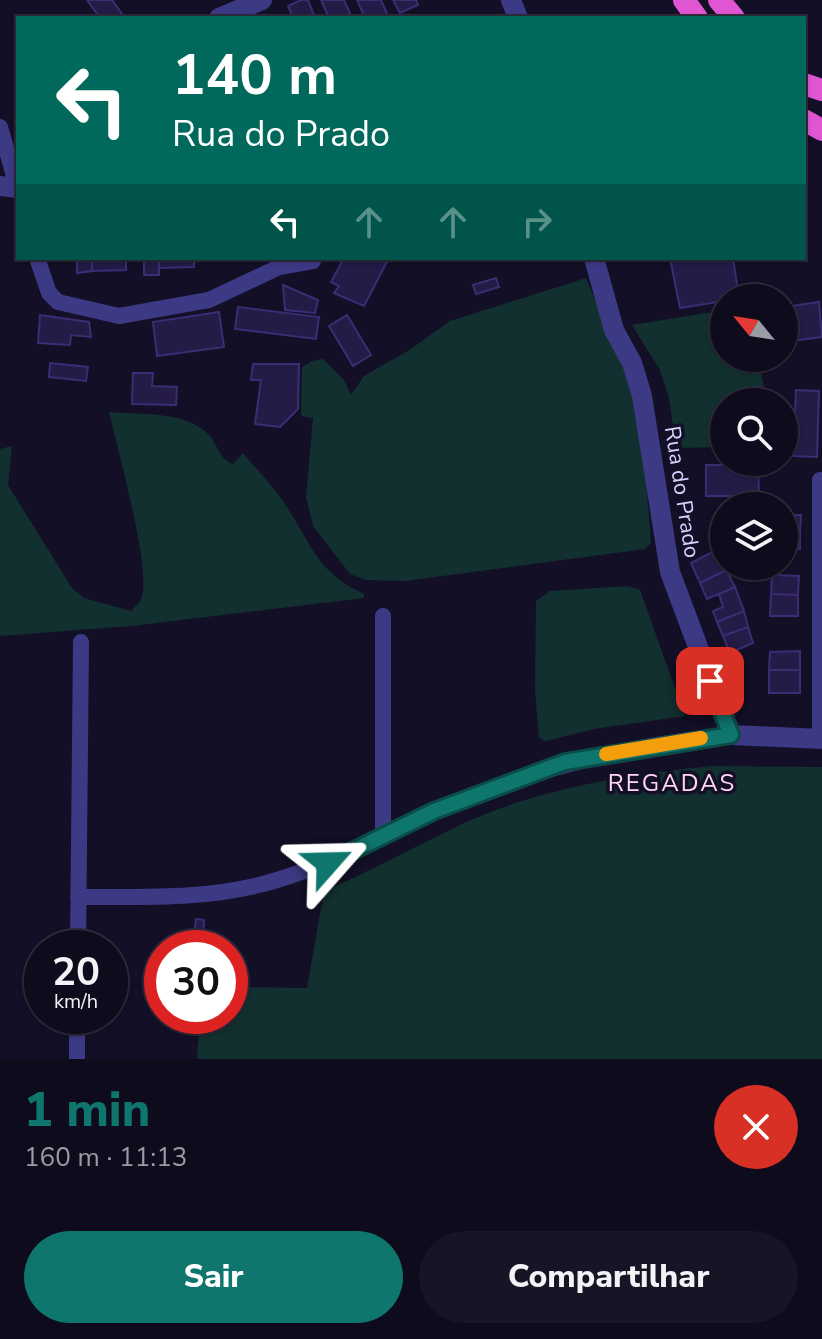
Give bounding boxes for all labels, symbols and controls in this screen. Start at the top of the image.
text: 140 m [172,37,337,114]
icon: left [40,48,144,152]
text: Rua do Prado [172,110,390,159]
icon: left [263,200,307,244]
icon: ahead [347,200,391,244]
icon: ahead [431,200,475,244]
icon: right [515,200,559,244]
north arrow [710,284,798,372]
map controls [710,284,798,580]
button: search [710,388,798,476]
street label: Rua do Prado [657,424,707,560]
button: layers [710,492,798,580]
pin [676,647,744,715]
icon: arrive [688,659,732,703]
district label: REGADAS [608,767,736,799]
position arrow [286,821,370,905]
speed limit sign: 30 [144,930,248,1034]
text: 20 [52,945,100,999]
text: km/h [54,988,98,1015]
text: 1 min [24,1077,150,1143]
button: close [714,1085,798,1169]
text: 160 m · 11:13 [24,1140,187,1175]
button: Sair [24,1231,403,1323]
button: Compartilhar [419,1231,798,1323]

